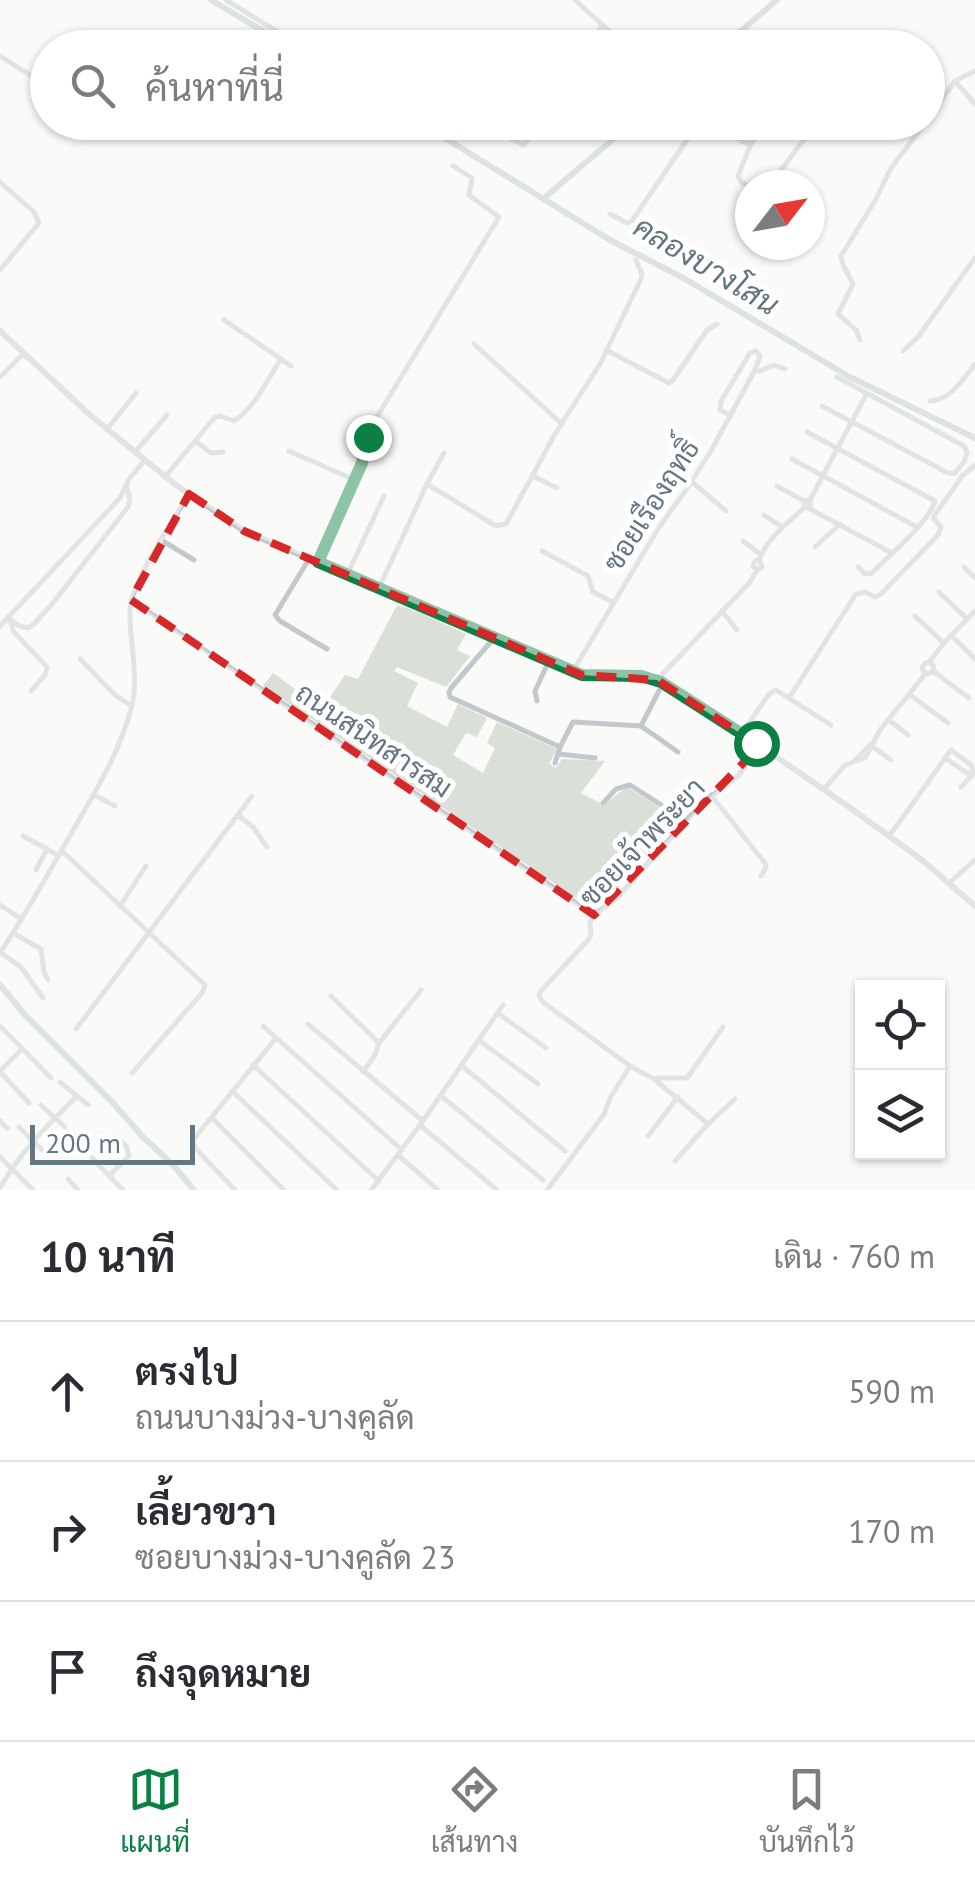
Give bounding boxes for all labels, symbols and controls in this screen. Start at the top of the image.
search box [30,30,945,140]
icon: search [65,58,120,113]
text: ค้นหาที่นี่ [145,62,284,111]
north arrow [735,170,825,260]
water label: คลองบางโสน [627,206,786,323]
route end [346,415,392,461]
street label: ซอยเรืองฤทธิ์ [590,429,707,578]
street label: ถนนสนิทสารสม [289,674,460,806]
route start [734,721,780,767]
street label: ซอยเจ้าพระยา [571,769,713,914]
map controls [855,980,945,1160]
button: locate [855,980,945,1070]
button: layers [855,1070,945,1160]
scale bar [30,1120,195,1164]
text: 200 m [45,1124,121,1161]
text: 10 นาที [40,1229,175,1284]
text: เดิน · 760 m [773,1235,935,1277]
text: ตรงไป [135,1346,239,1395]
icon: ahead [40,1364,95,1419]
text: 590 m [848,1370,935,1412]
text: ถนนบางม่วง-บางคูลัด [135,1396,415,1438]
text: เลี้ยวขวา [135,1486,277,1535]
icon: right [40,1504,95,1559]
text: 170 m [848,1510,935,1552]
text: ซอยบางม่วง-บางคูลัด 23 [135,1536,455,1578]
icon: arrive [40,1644,95,1699]
text: ถึงจุดหมาย [135,1648,311,1697]
tab: แผนที่ [120,1762,190,1860]
tab: เส้นทาง [431,1762,518,1860]
tab: บันทึกไว้ [759,1762,855,1860]

